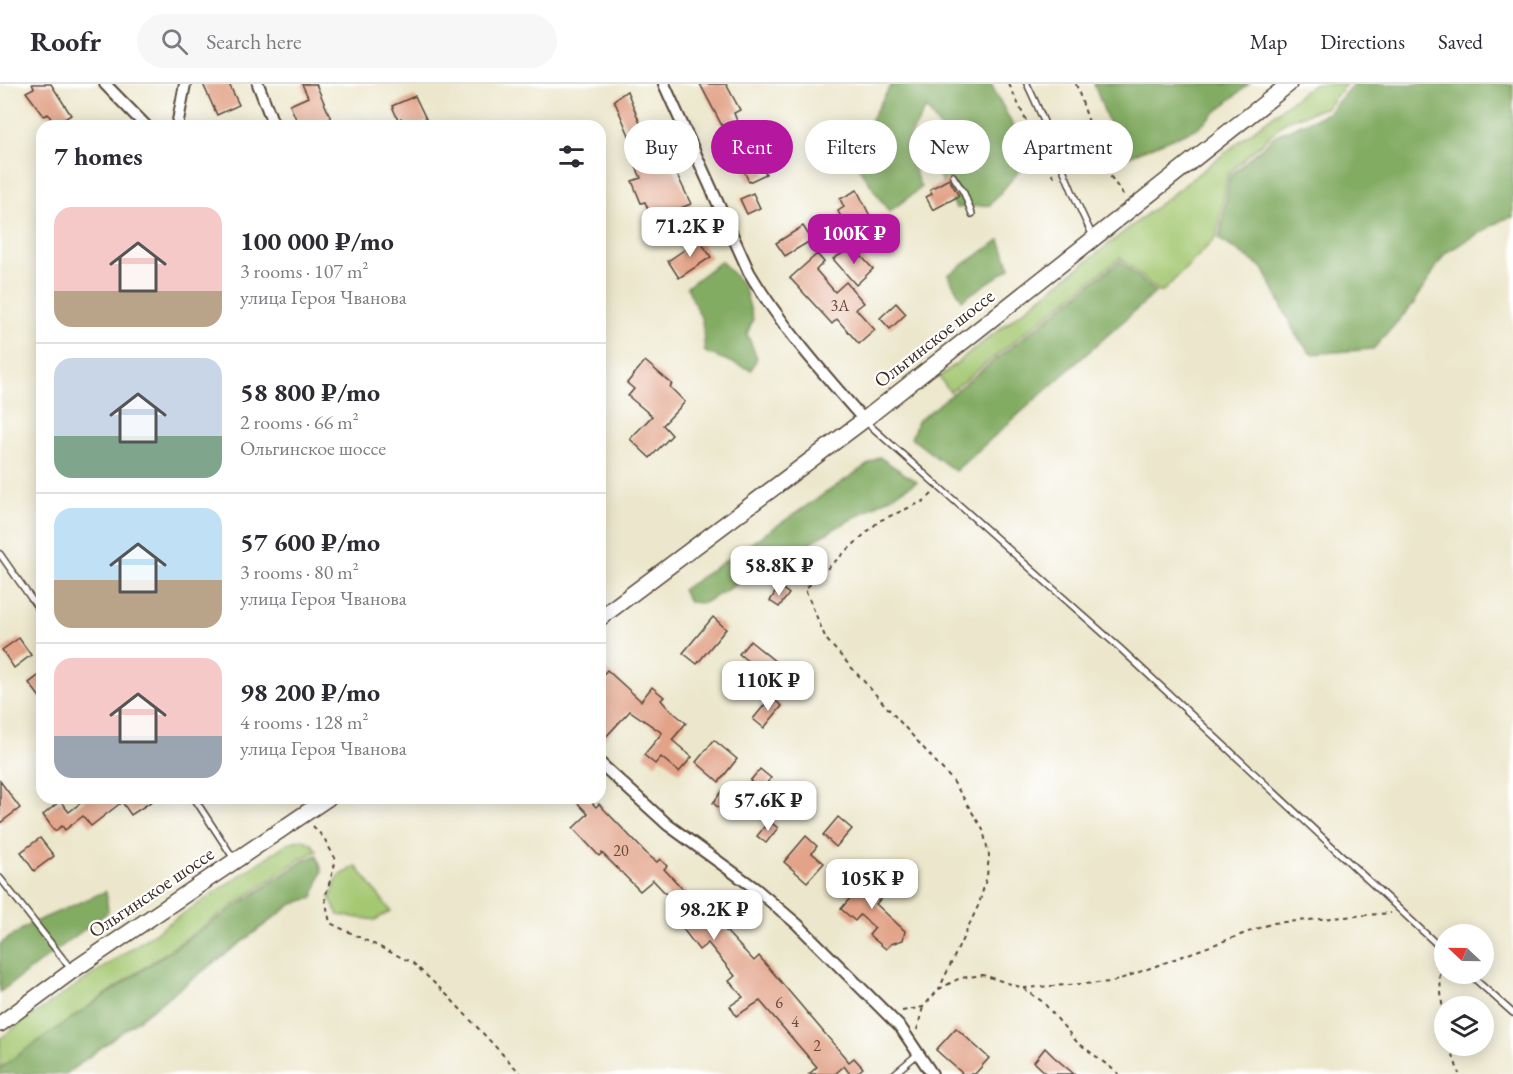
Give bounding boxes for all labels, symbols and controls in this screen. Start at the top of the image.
search box [137,14,557,68]
text: Roofr [30,23,101,59]
icon: search [158,25,191,58]
text: Search here [206,27,302,56]
text: Map [1250,28,1287,55]
text: Directions [1320,28,1405,55]
text: Saved [1438,28,1483,55]
chip: Buy [624,120,699,174]
chip: Rent [711,120,793,174]
chip: Filters [805,120,897,174]
chip: New [909,120,990,174]
chip: Apartment [1002,120,1133,174]
text: 7 homes [54,139,143,173]
icon: filters [555,140,588,173]
pin: 71.2K ₽ [635,207,745,258]
text: 71.2K ₽ [656,213,724,239]
pin: 100K ₽ [805,214,903,265]
text: 100K ₽ [822,220,886,246]
text: 100 000 ₽/mo [240,224,394,258]
icon: home [102,231,174,303]
text: 3 rooms · 107 m² [240,258,368,284]
street label: Ольгинское шоссе [868,283,1000,393]
text: улица Героя Чванова [240,284,407,310]
house number: 3А [831,295,850,316]
text: 58 800 ₽/mo [240,375,380,409]
icon: home [102,382,174,454]
text: 2 rooms · 66 m² [240,409,359,435]
text: Ольгинское шоссе [240,435,386,461]
text: 57 600 ₽/mo [240,525,380,559]
icon: home [102,532,174,604]
pin: 58.8K ₽ [724,546,834,597]
text: 58.8K ₽ [745,552,813,578]
text: 3 rooms · 80 m² [240,559,359,585]
text: улица Героя Чванова [240,585,407,611]
pin: 110K ₽ [719,661,817,712]
text: 110K ₽ [736,667,800,693]
text: 98 200 ₽/mo [240,675,380,709]
icon: home [102,682,174,754]
text: 4 rooms · 128 m² [240,709,368,735]
text: улица Героя Чванова [240,735,407,761]
pin: 57.6K ₽ [713,781,823,832]
text: 57.6K ₽ [734,787,802,813]
street label: Ольгинское шоссе [83,840,219,944]
house number: 20 [613,840,629,861]
pin: 105K ₽ [823,859,921,910]
text: 105K ₽ [840,865,904,891]
pin: 98.2K ₽ [659,890,769,941]
text: 98.2K ₽ [680,896,748,922]
north arrow [1434,924,1494,984]
map controls [1434,924,1494,1056]
house number: 6 [775,992,783,1013]
button: layers [1434,996,1494,1056]
house number: 4 [791,1011,799,1032]
house number: 2 [813,1035,821,1056]

